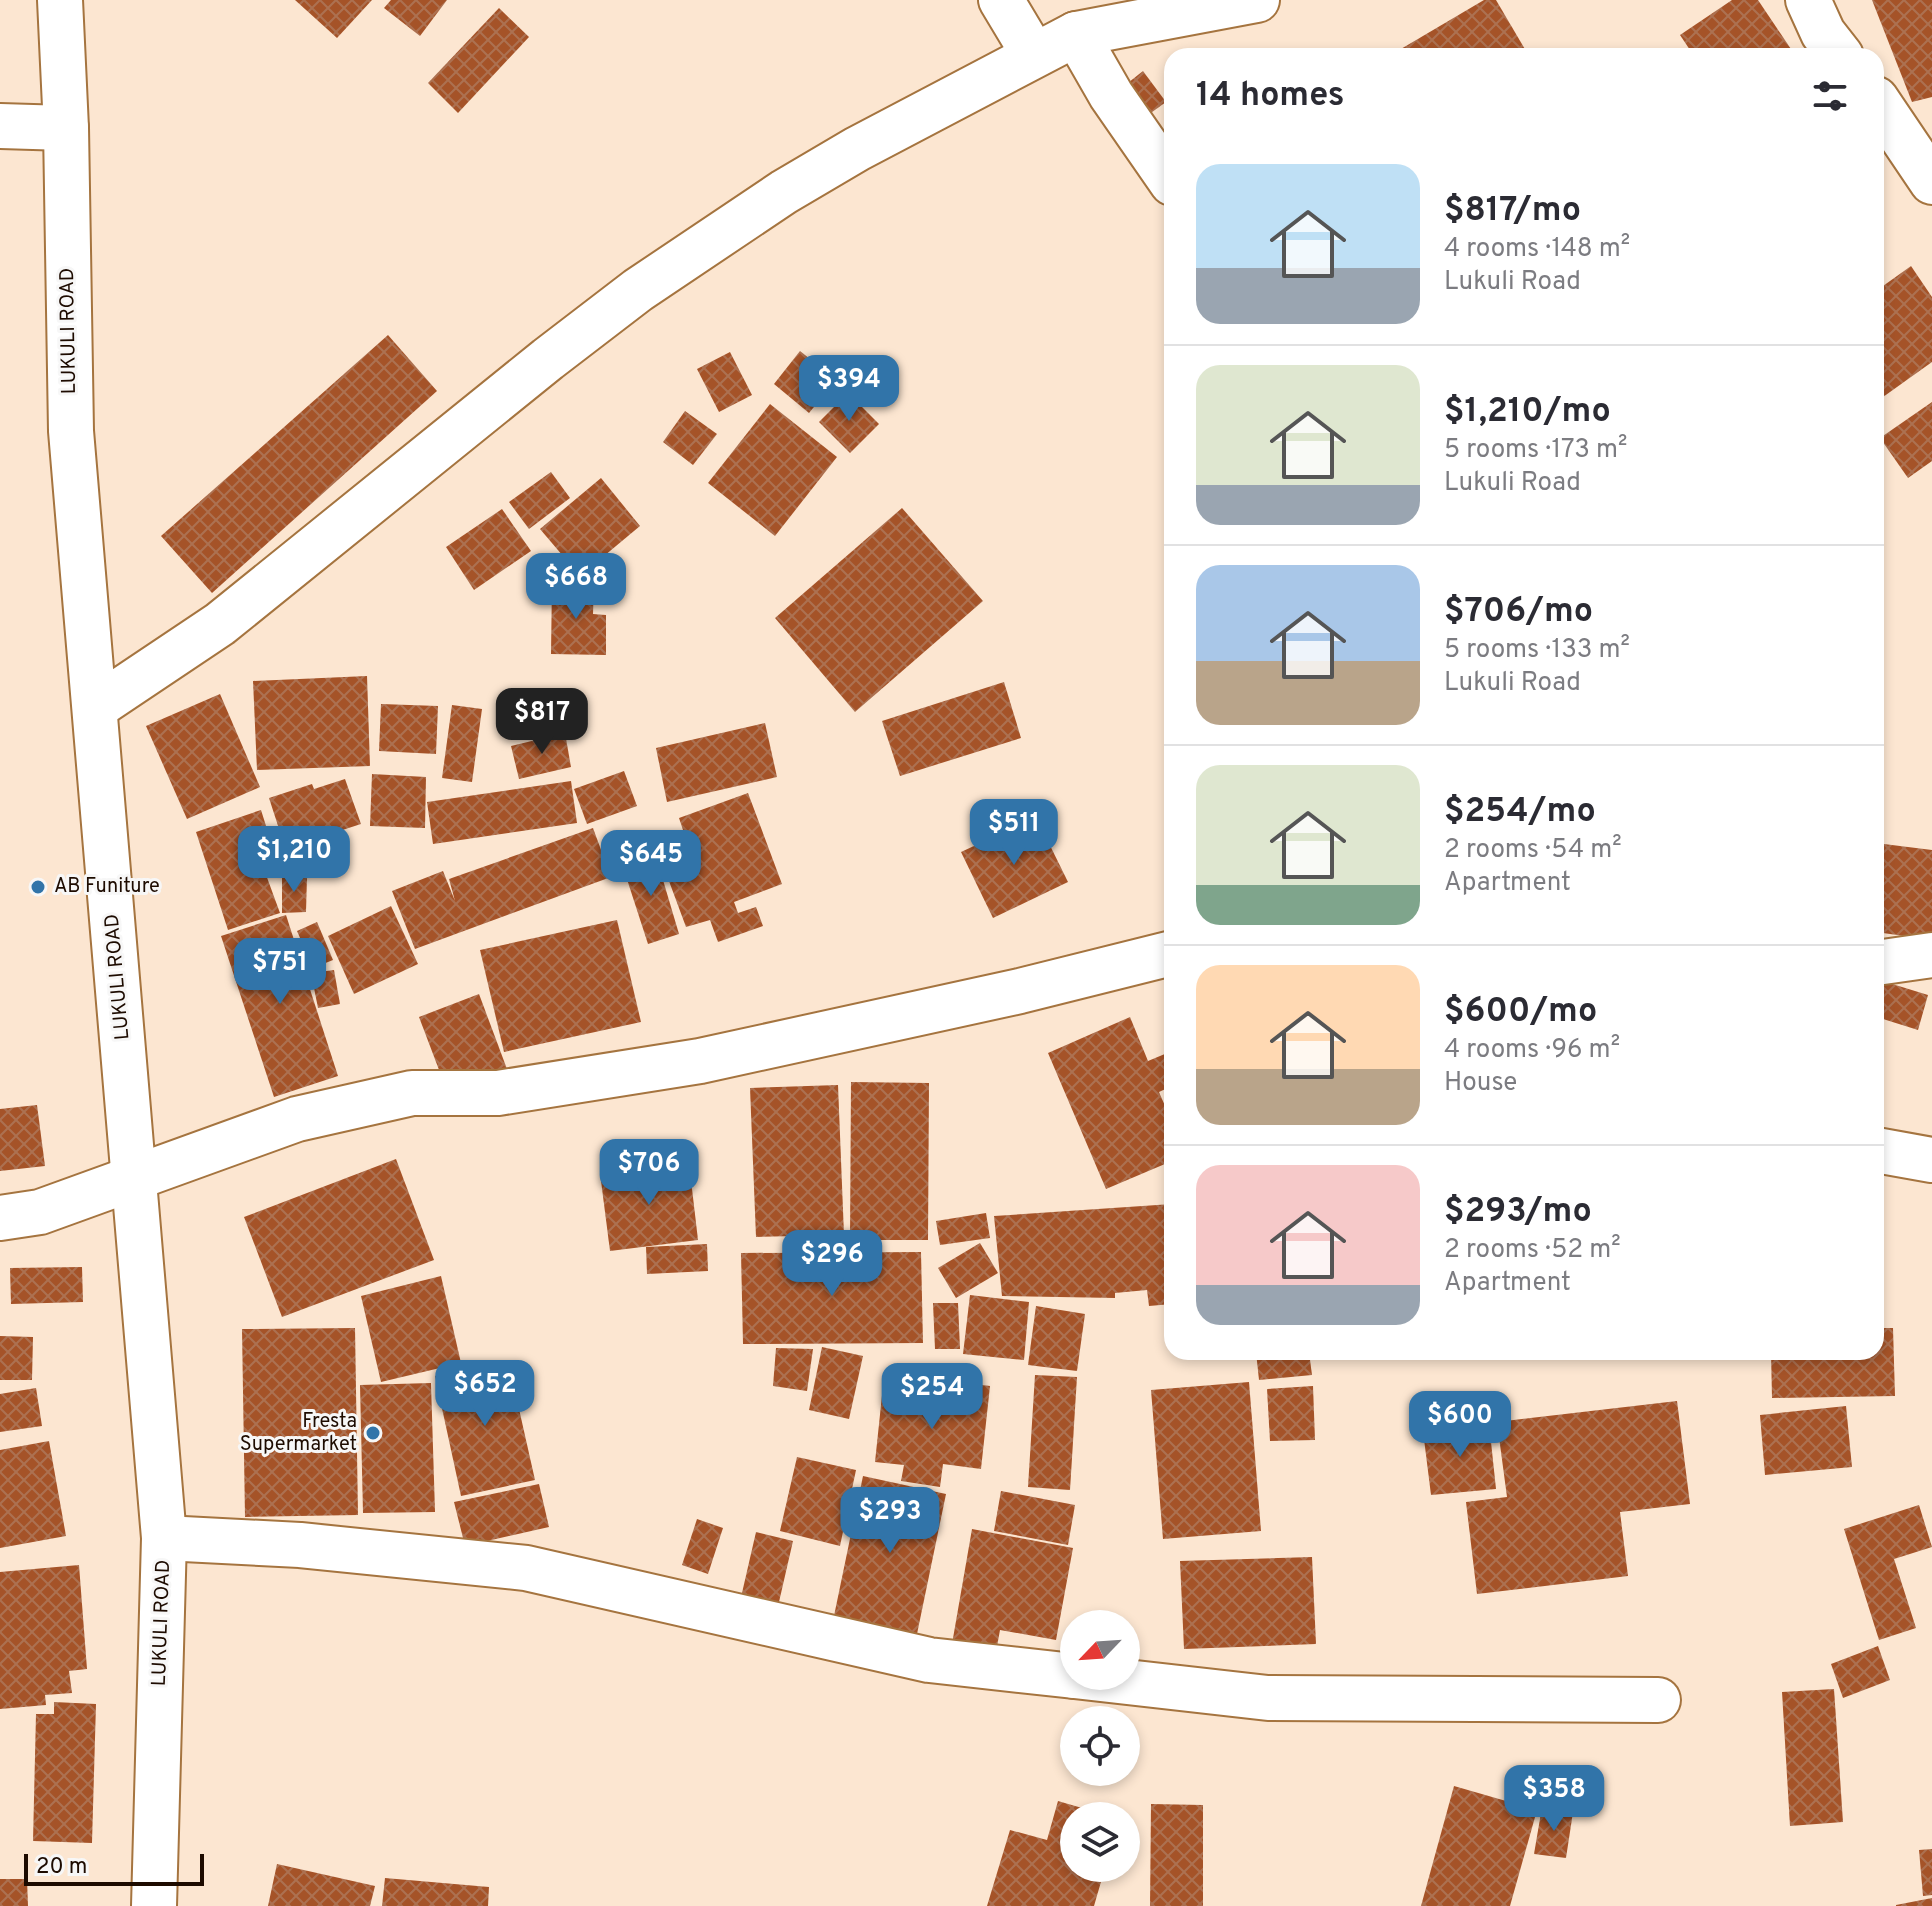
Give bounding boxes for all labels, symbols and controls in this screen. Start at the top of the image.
icon: filters [1808,74,1852,118]
text: 14 homes [1196,75,1345,118]
text: $817/mo [1444,190,1581,233]
icon: home [1260,196,1356,292]
text: 4 rooms · 148 m² [1444,233,1630,266]
text: Lukuli Road [1444,266,1581,299]
street label: LUKULI ROAD [55,267,83,395]
pin: $394 [802,355,896,423]
text: $394 [817,364,881,397]
text: $1,210/mo [1444,391,1611,434]
icon: home [1260,397,1356,493]
text: 5 rooms · 173 m² [1444,434,1627,467]
text: Lukuli Road [1444,467,1581,500]
pin: $668 [529,553,623,621]
text: $668 [544,562,608,595]
text: $706/mo [1444,591,1593,634]
icon: home [1260,597,1356,693]
text: 5 rooms · 133 m² [1444,634,1630,667]
text: Lukuli Road [1444,667,1581,700]
pin: $817 [495,688,589,756]
text: $817 [514,697,570,730]
text: $254/mo [1444,791,1596,834]
icon: home [1260,797,1356,893]
pin: $511 [967,799,1061,867]
text: $511 [988,808,1040,841]
pin: $1,210 [229,826,359,894]
pin: $645 [604,830,698,898]
text: 2 rooms · 54 m² [1444,834,1622,867]
text: $1,210 [256,835,332,868]
text: $645 [619,839,683,872]
text: Apartment [1444,867,1571,900]
place label: AB Funiture [54,874,160,900]
marker: AB Funiture [29,878,47,896]
street label: LUKULI ROAD [100,913,136,1041]
pin: $751 [233,938,327,1006]
text: $751 [252,947,308,980]
text: $600/mo [1444,991,1597,1034]
icon: home [1260,997,1356,1093]
text: 4 rooms · 96 m² [1444,1034,1620,1067]
text: House [1444,1067,1517,1100]
pin: $706 [602,1139,696,1207]
text: $706 [618,1148,680,1181]
text: $293/mo [1444,1191,1592,1234]
icon: home [1260,1197,1356,1293]
pin: $296 [785,1230,879,1298]
text: 2 rooms · 52 m² [1444,1234,1621,1267]
text: $296 [800,1239,864,1272]
text: Apartment [1444,1267,1571,1300]
pin: $652 [438,1360,532,1428]
pin: $254 [885,1363,979,1431]
text: $652 [453,1369,517,1402]
text: $254 [900,1372,964,1405]
pin: $600 [1413,1391,1507,1459]
text: $600 [1427,1400,1493,1433]
place label: Fresta Supermarket [240,1409,357,1458]
marker: Fresta Supermarket [364,1424,382,1442]
pin: $293 [843,1487,937,1555]
text: $293 [858,1496,922,1529]
street label: LUKULI ROAD [147,1559,177,1687]
north arrow [1060,1610,1140,1690]
map controls [1060,1610,1140,1882]
button: locate [1060,1706,1140,1786]
pin: $358 [1507,1765,1601,1833]
text: $358 [1522,1774,1586,1807]
button: layers [1060,1802,1140,1882]
scale bar [24,1850,204,1886]
text: 20 m [36,1854,87,1881]

